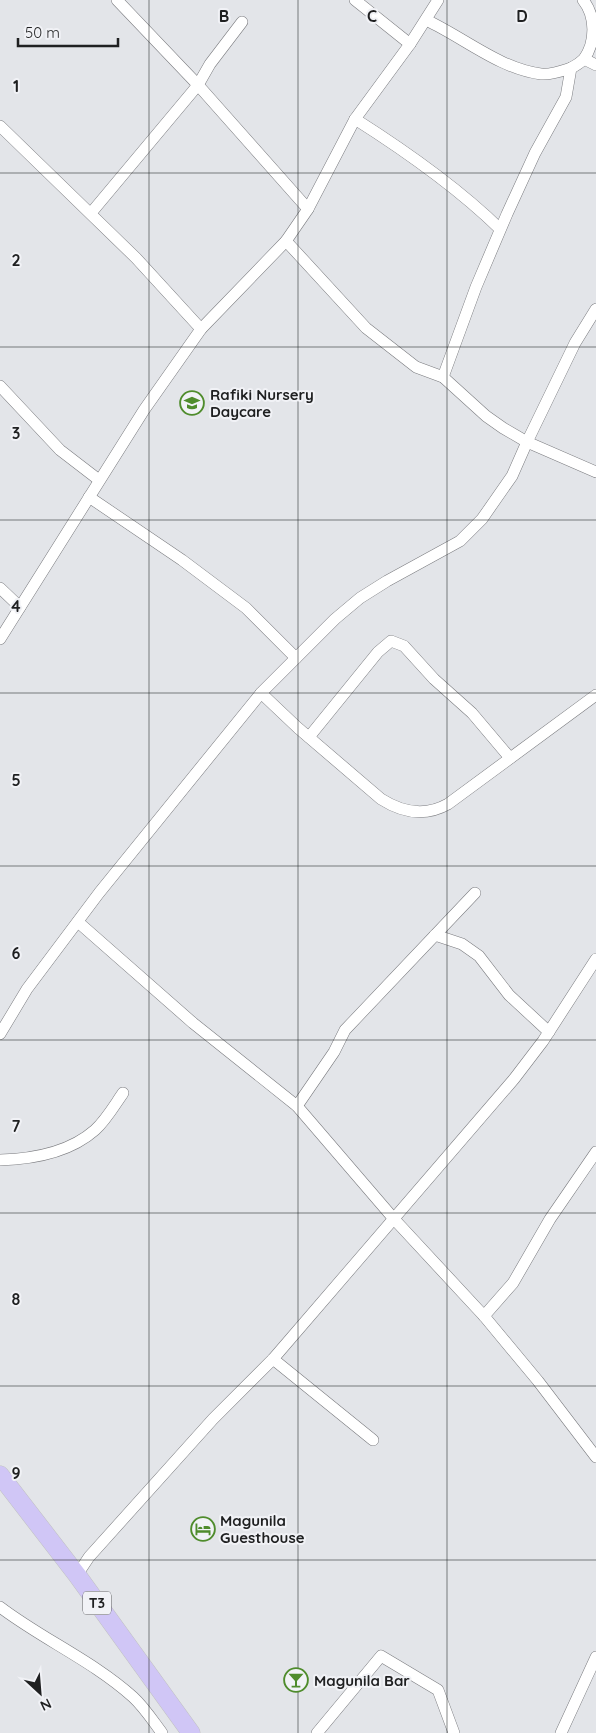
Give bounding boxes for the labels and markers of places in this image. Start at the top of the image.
place label: Rafiki Nursery Daycare [210,385,314,421]
school or university icon: Rafiki Nursery Daycare [179,390,205,416]
place label: Magunila Guesthouse [220,1511,305,1547]
hotel icon: Magunila Guesthouse [190,1516,216,1542]
bar icon: Magunila Bar [283,1667,309,1693]
place label: Magunila Bar [314,1671,410,1690]

